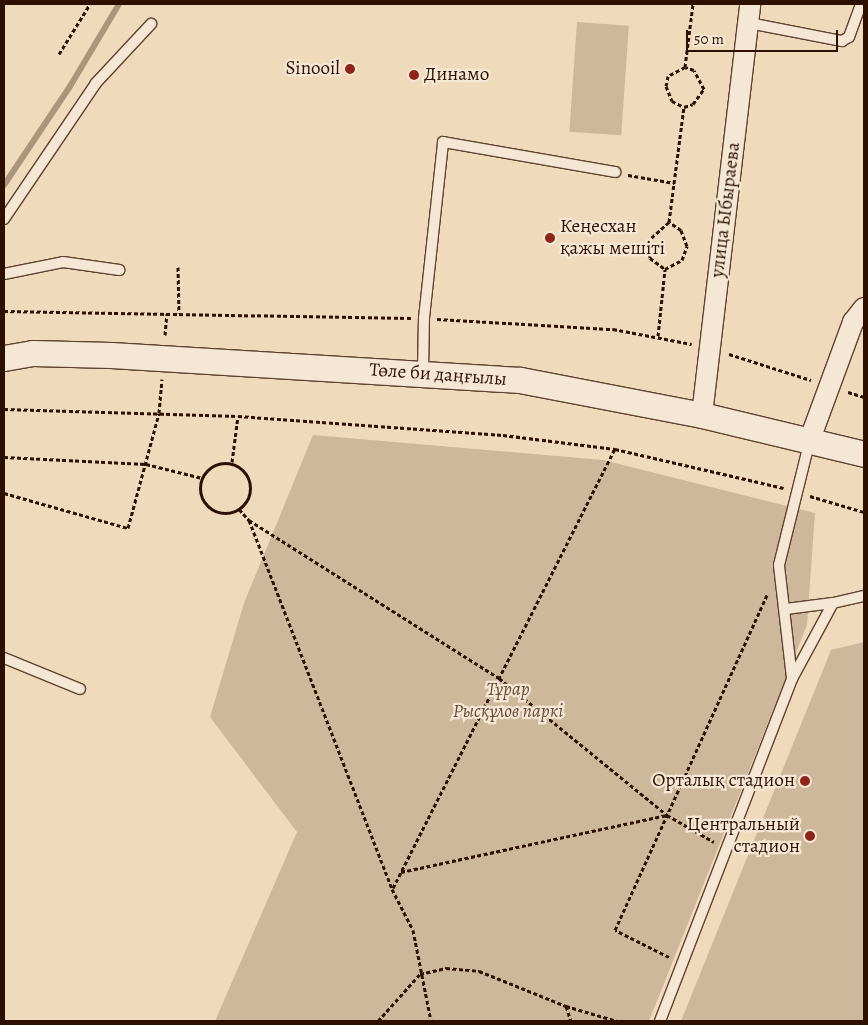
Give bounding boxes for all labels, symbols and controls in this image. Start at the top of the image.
scale bar [688,20,840,52]
text: 50 m [694,29,724,49]
place label: Sinooil [285,58,340,80]
marker: Sinooil [344,63,356,75]
place label: Динамо [424,64,489,86]
marker: Динамо [408,69,420,81]
street label: улица Ыбыраева [706,141,746,279]
place label: Кеңесхан қажы мешіті [560,216,665,260]
marker: Кеңесхан қажы мешіті [544,232,556,244]
street label: Төле би даңғылы [368,359,508,391]
park label: Тұрар Рысқұлов паркі [453,679,563,723]
place label: Орталық стадион [652,770,795,792]
marker: Орталық стадион [799,775,811,787]
place label: Центральный стадион [687,814,800,858]
marker: Центральный стадион [804,830,816,842]

